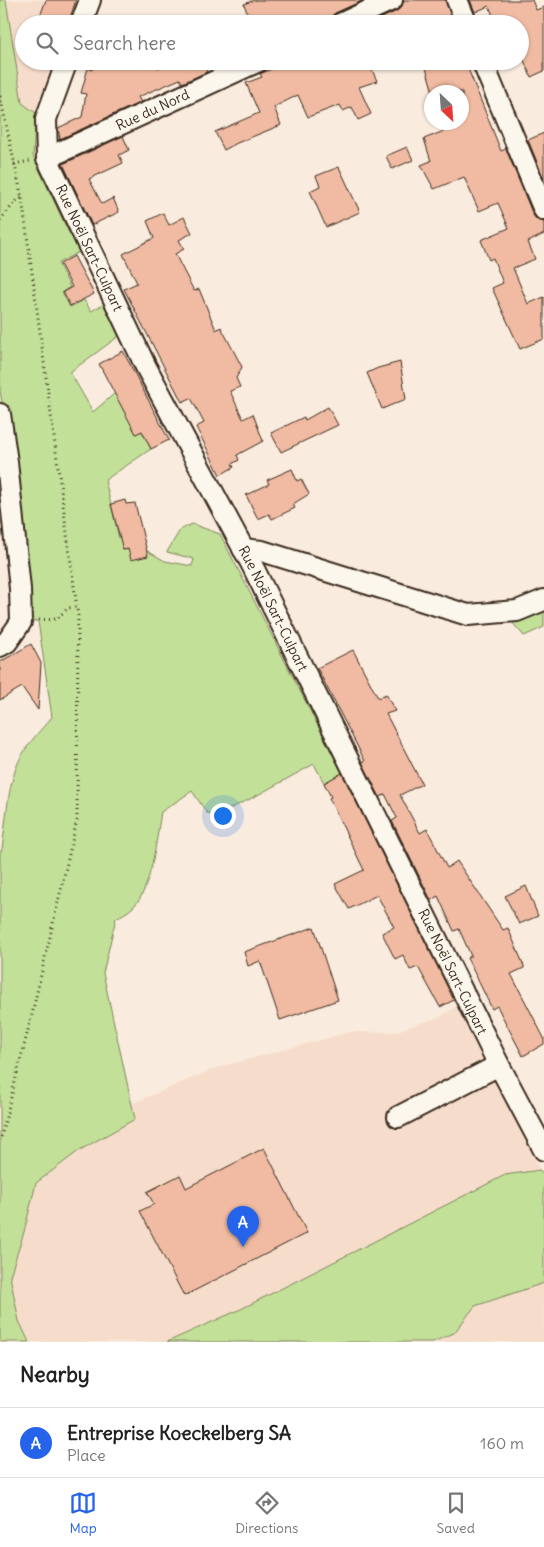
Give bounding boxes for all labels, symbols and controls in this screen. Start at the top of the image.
search box [15,15,529,70]
icon: search [33,29,61,57]
text: Search here [73,31,176,55]
street label: Rue du Nord [113,85,192,134]
north arrow [424,85,469,130]
street label: Rue Noël Sart-Culpart [52,182,127,314]
street label: Rue Noël Sart-Culpart [234,543,312,675]
your location [210,803,236,829]
street label: Rue Noël Sart-Culpart [414,906,492,1038]
pin: A [227,1206,259,1247]
text: Nearby [20,1361,90,1388]
text: Entreprise Koeckelberg SA [67,1421,291,1445]
text: A [31,1433,41,1453]
text: 160 m [480,1433,524,1453]
text: Place [67,1445,106,1465]
tab: Map [69,1489,97,1537]
tab: Directions [235,1489,298,1537]
tab: Saved [437,1489,475,1537]

